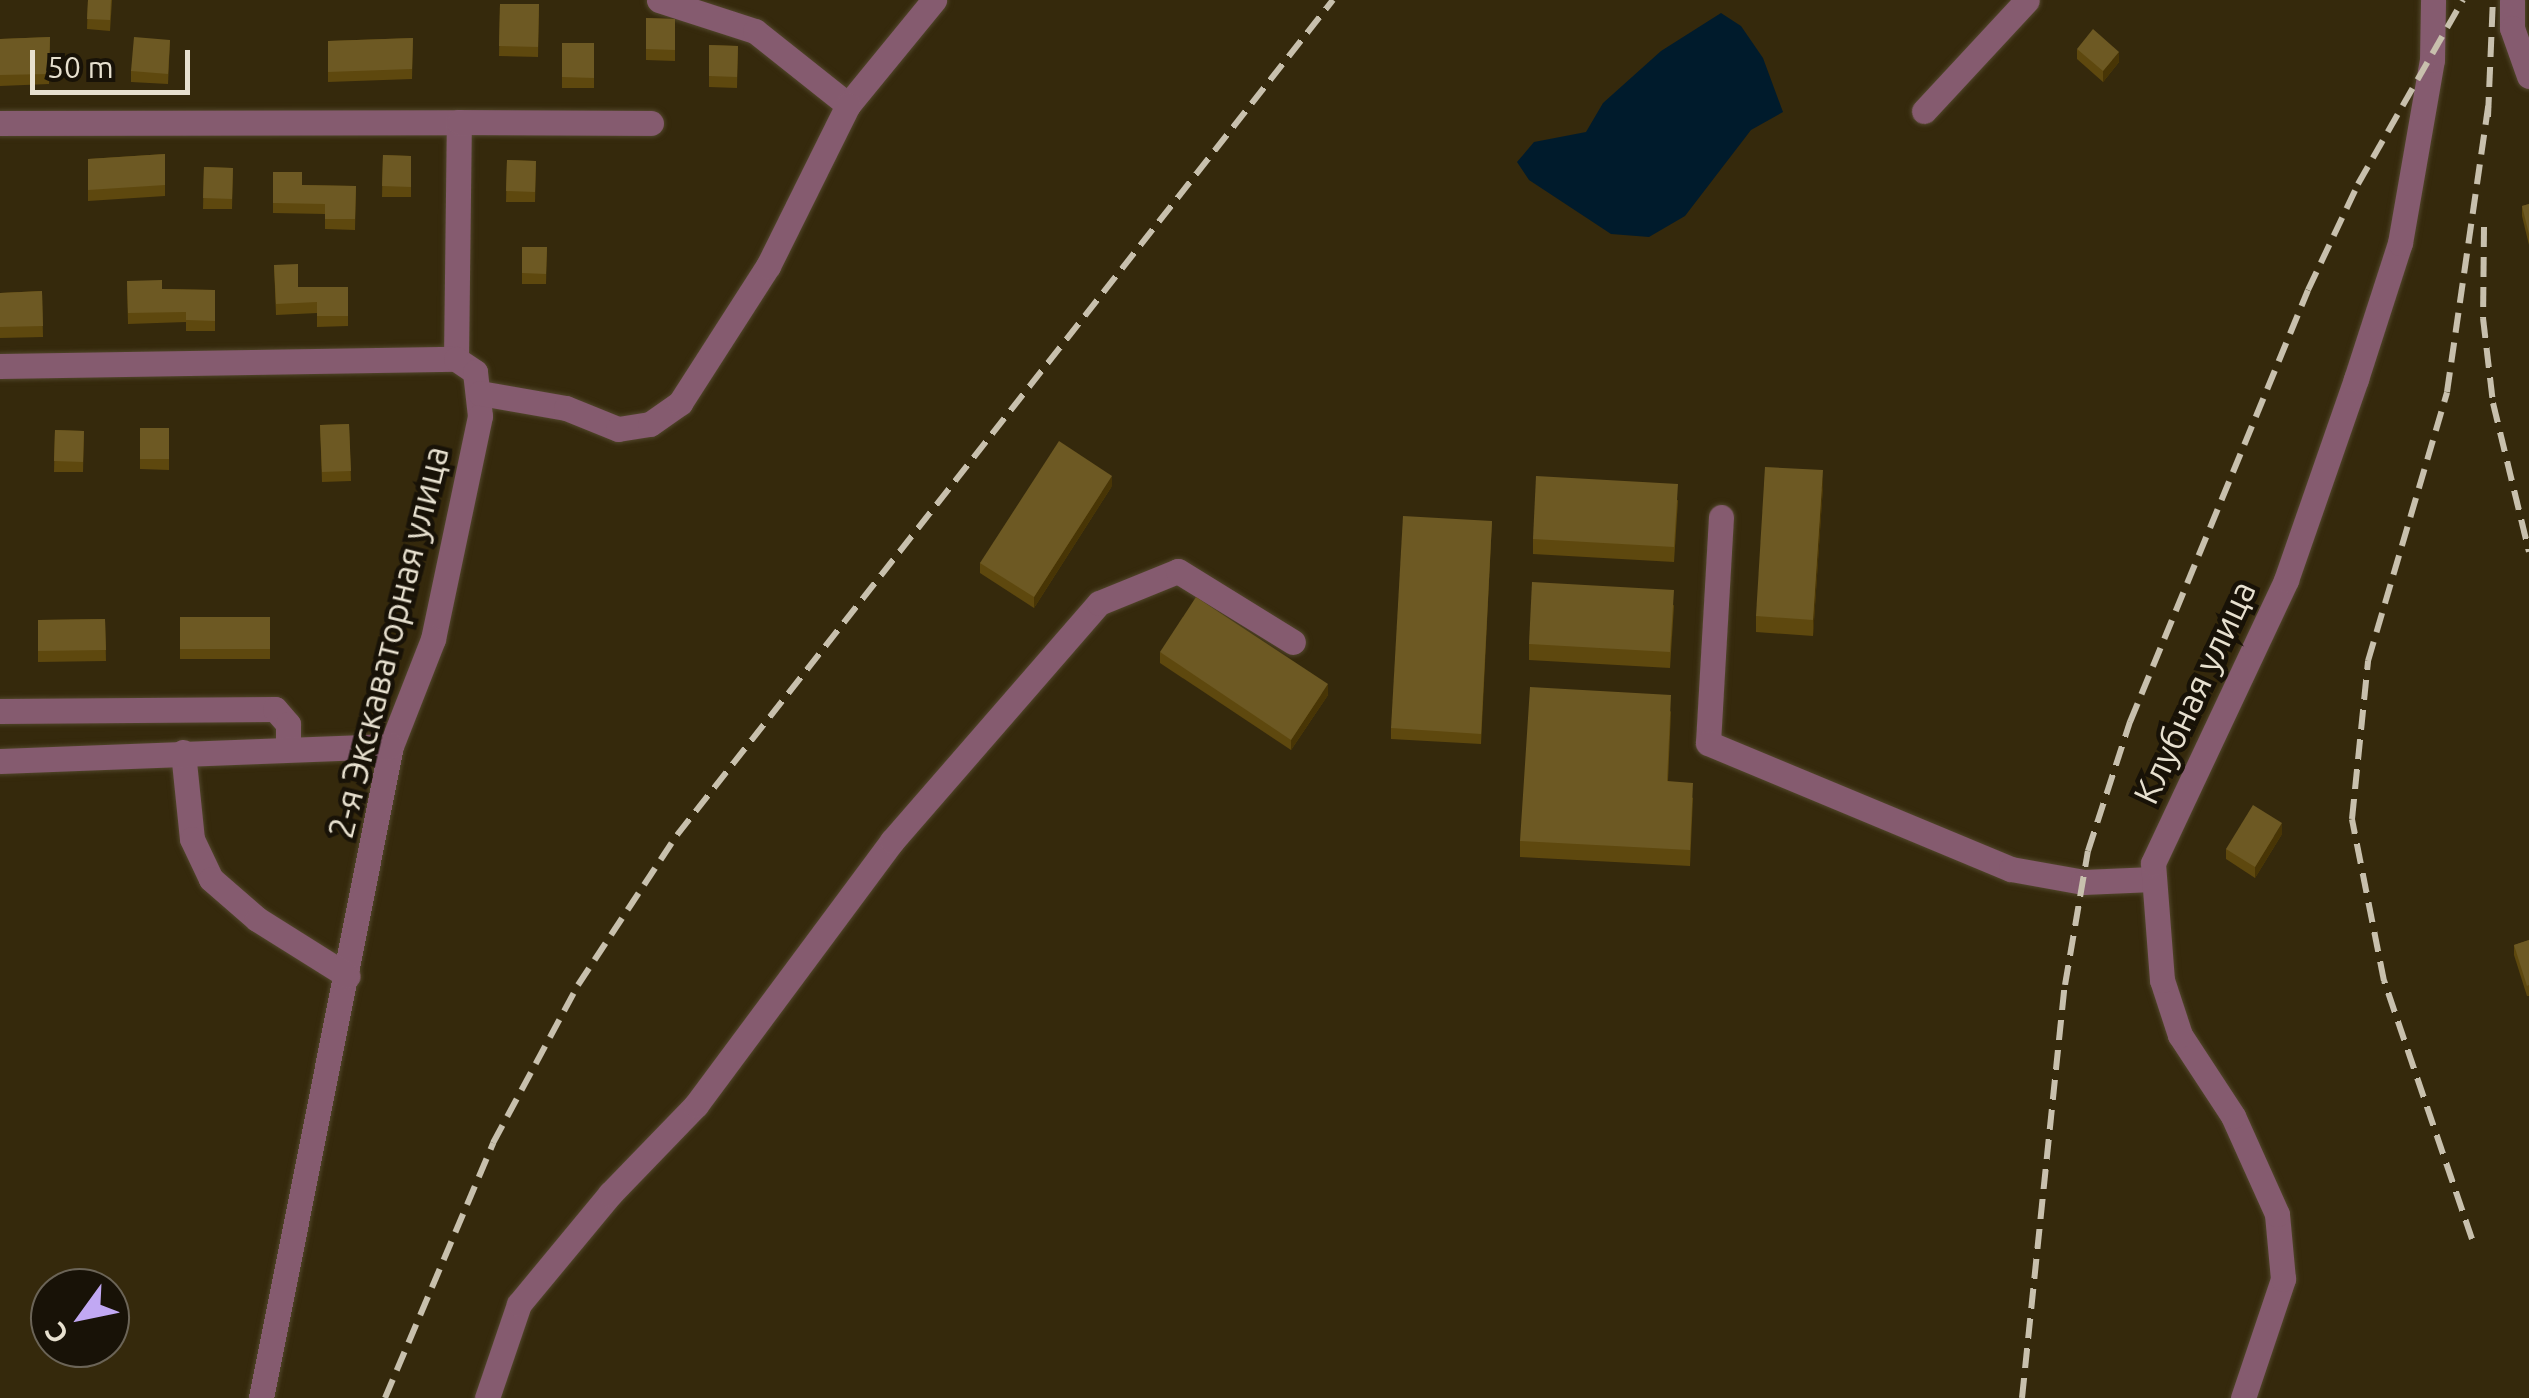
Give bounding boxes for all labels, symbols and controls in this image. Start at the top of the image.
scale bar [35,30,195,92]
text: 50 m [47,50,114,84]
street label: 2-я Экскаваторная улица [319,441,457,843]
street label: Клубная улица [2124,574,2264,810]
north arrow [30,1268,130,1368]
text: С [38,1318,74,1349]

